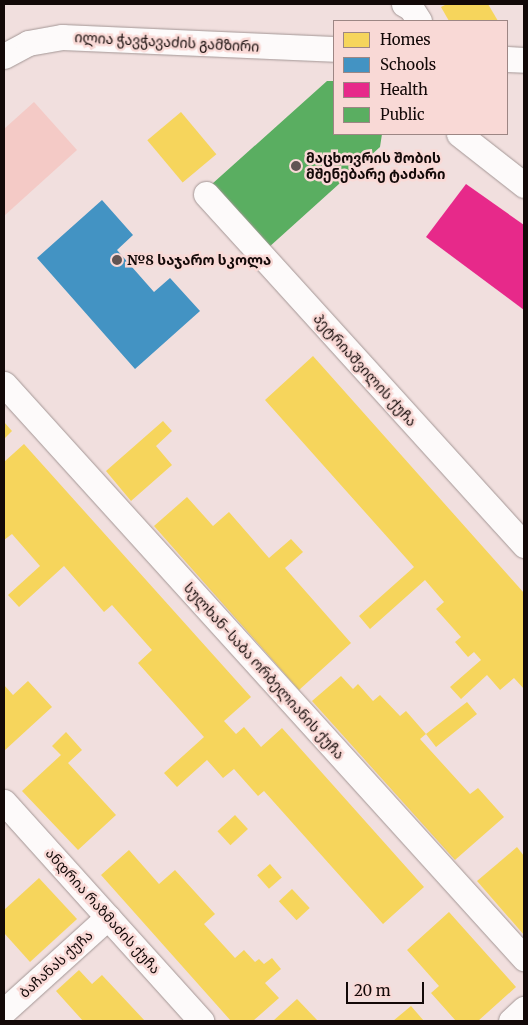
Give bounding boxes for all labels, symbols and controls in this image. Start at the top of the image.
legend [333,20,508,135]
street label: ილია ჭავჭავაძის გამზირი [74,29,260,55]
text: Homes [380,30,431,49]
text: Schools [380,55,436,74]
text: Health [380,80,428,99]
text: Public [380,105,425,124]
place label: მაცხოვრის შობის მშენებარე ტაძარი [306,150,446,182]
marker: მაცხოვრის შობის მშენებარე ტაძარი [290,160,302,172]
place label: №8 საჯარო სკოლა [127,252,271,268]
marker: №8 საჯარო სკოლა [111,254,123,266]
street label: პეტრიაშვილის ქუჩა [310,310,420,430]
street label: სულხან-საბა ორბელიანის ქუჩა [180,579,348,763]
street label: ანდრია რაზმაძის ქუჩა [42,845,164,977]
street label: ბაჩანას ქუჩა [16,927,96,1001]
scale bar [348,972,426,1004]
text: 20 m [354,981,391,1000]

